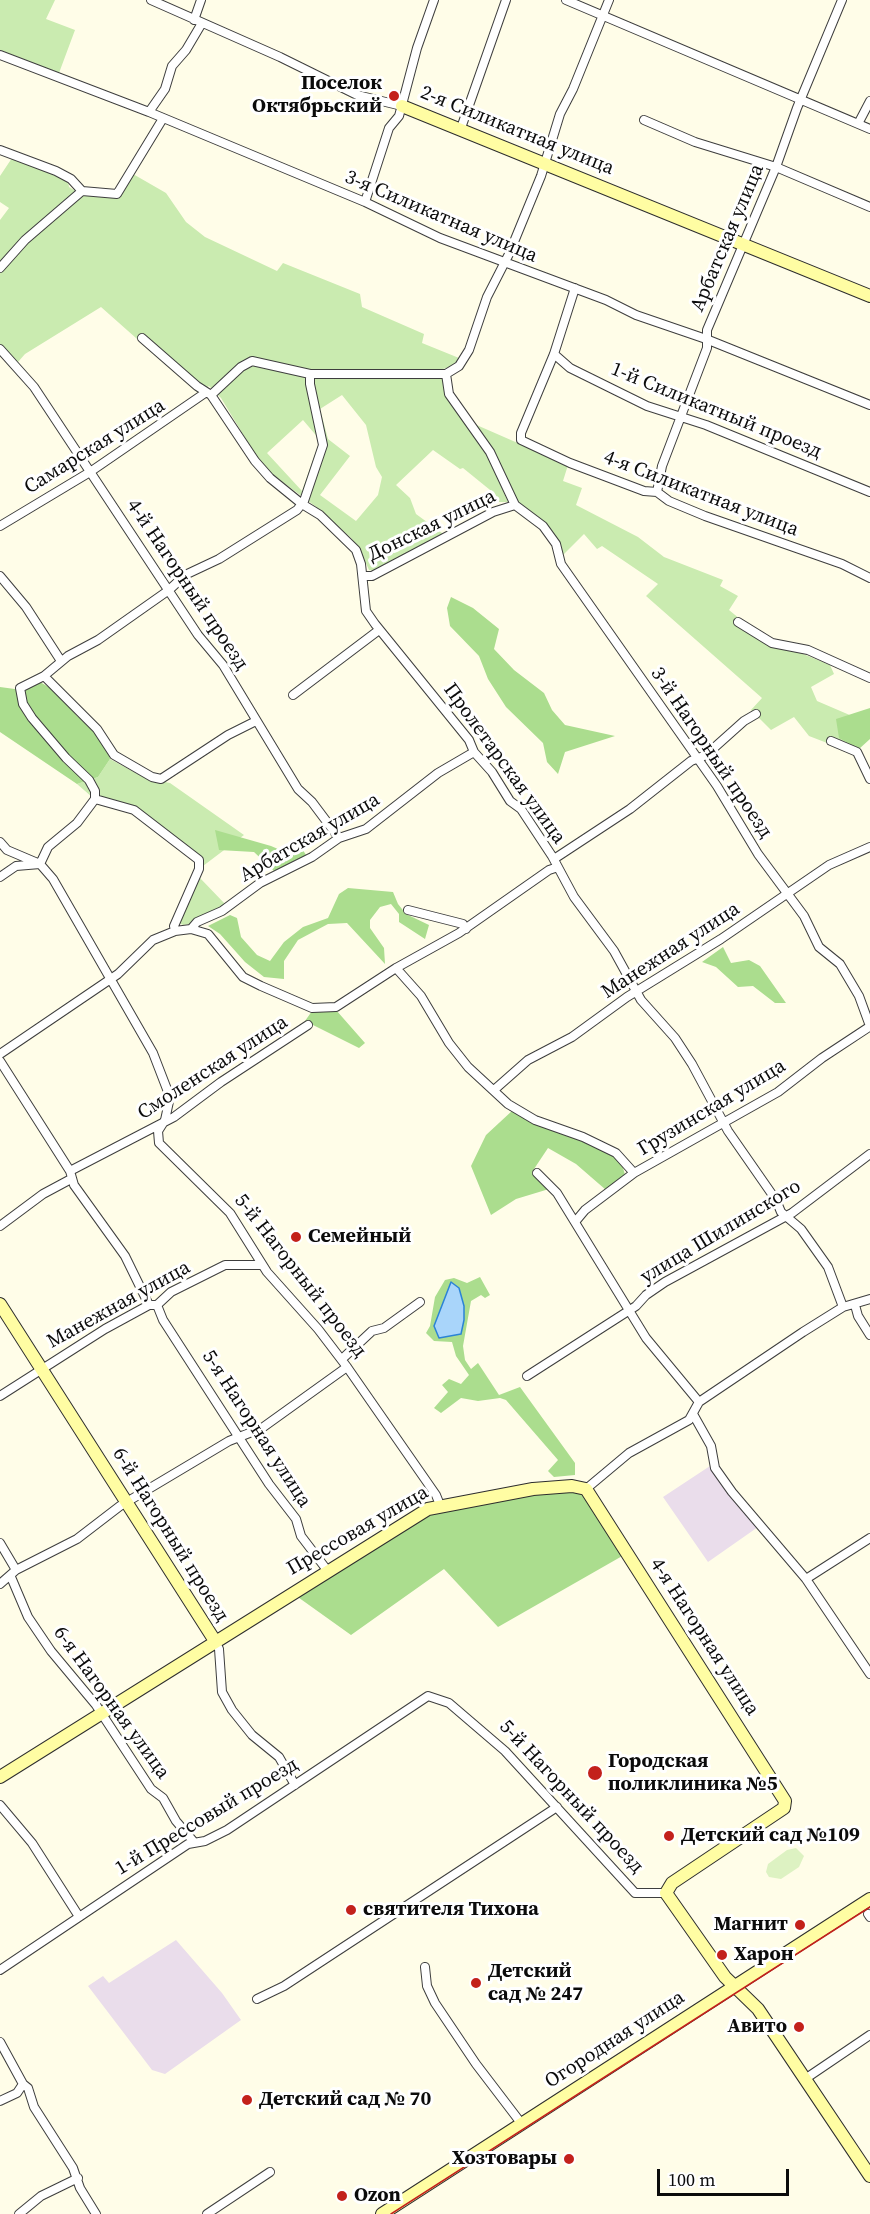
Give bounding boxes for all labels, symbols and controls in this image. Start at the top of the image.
place label: Поселок Октябрьский [252,72,382,119]
street label: 2-я Силикатная улица [417,81,617,181]
marker: Поселок Октябрьский [387,89,401,103]
street label: Арбатская улица [686,161,770,315]
street label: 3-я Силикатная улица [341,166,541,268]
street label: 1-й Силикатный проезд [607,358,825,464]
street label: Самарская улица [20,394,170,500]
street label: 4-я Силикатная улица [600,446,802,542]
street label: Донская улица [364,485,500,567]
street label: 4-й Нагорный проезд [121,495,253,675]
street label: 3-й Нагорный проезд [645,663,777,843]
street label: Пролетарская улица [438,679,570,849]
street label: Арбатская улица [236,788,384,888]
street label: Манежная улица [597,897,745,1005]
street label: Смоленская улица [133,1011,293,1125]
street label: Грузинская улица [634,1054,790,1162]
street label: улица Шилинского [637,1175,805,1289]
street label: 5-й Нагорный проезд [229,1189,371,1363]
place label: Семейный [308,1225,411,1249]
marker: Семейный [289,1230,303,1244]
street label: Манежная улица [43,1256,195,1354]
street label: 5-я Нагорная улица [196,1346,316,1512]
street label: 6-й Нагорный проезд [107,1443,233,1627]
street label: Прессовая улица [283,1481,433,1581]
street label: 4-я Нагорная улица [644,1554,764,1720]
street label: 6-я Нагорная улица [48,1622,174,1784]
street label: 5-й Нагорный проезд [494,1715,648,1879]
place label: Городская поликлиника №5 [608,1750,778,1797]
street label: 1-й Прессовый проезд [111,1753,303,1881]
marker: Городская поликлиника №5 [586,1764,604,1782]
place label: Детский сад №109 [681,1824,860,1848]
marker: Детский сад №109 [662,1829,676,1843]
place label: святителя Тихона [363,1898,539,1922]
marker: святителя Тихона [344,1903,358,1917]
place label: Магнит [714,1913,788,1937]
marker: Магнит [793,1918,807,1932]
place label: Харон [734,1943,794,1967]
marker: Харон [715,1948,729,1962]
place label: Детский сад № 247 [488,1960,583,2007]
marker: Детский сад № 247 [469,1976,483,1990]
street label: Огородная улица [541,1986,689,2094]
place label: Авито [727,2015,787,2039]
marker: Авито [792,2020,806,2034]
place label: Детский сад № 70 [259,2088,431,2112]
marker: Детский сад № 70 [240,2093,254,2107]
place label: Хозтовары [452,2147,557,2171]
marker: Хозтовары [562,2152,576,2166]
scale bar [660,2157,792,2195]
text: 100 m [668,2167,715,2192]
place label: Ozon [354,2184,401,2208]
marker: Ozon [335,2189,349,2203]

